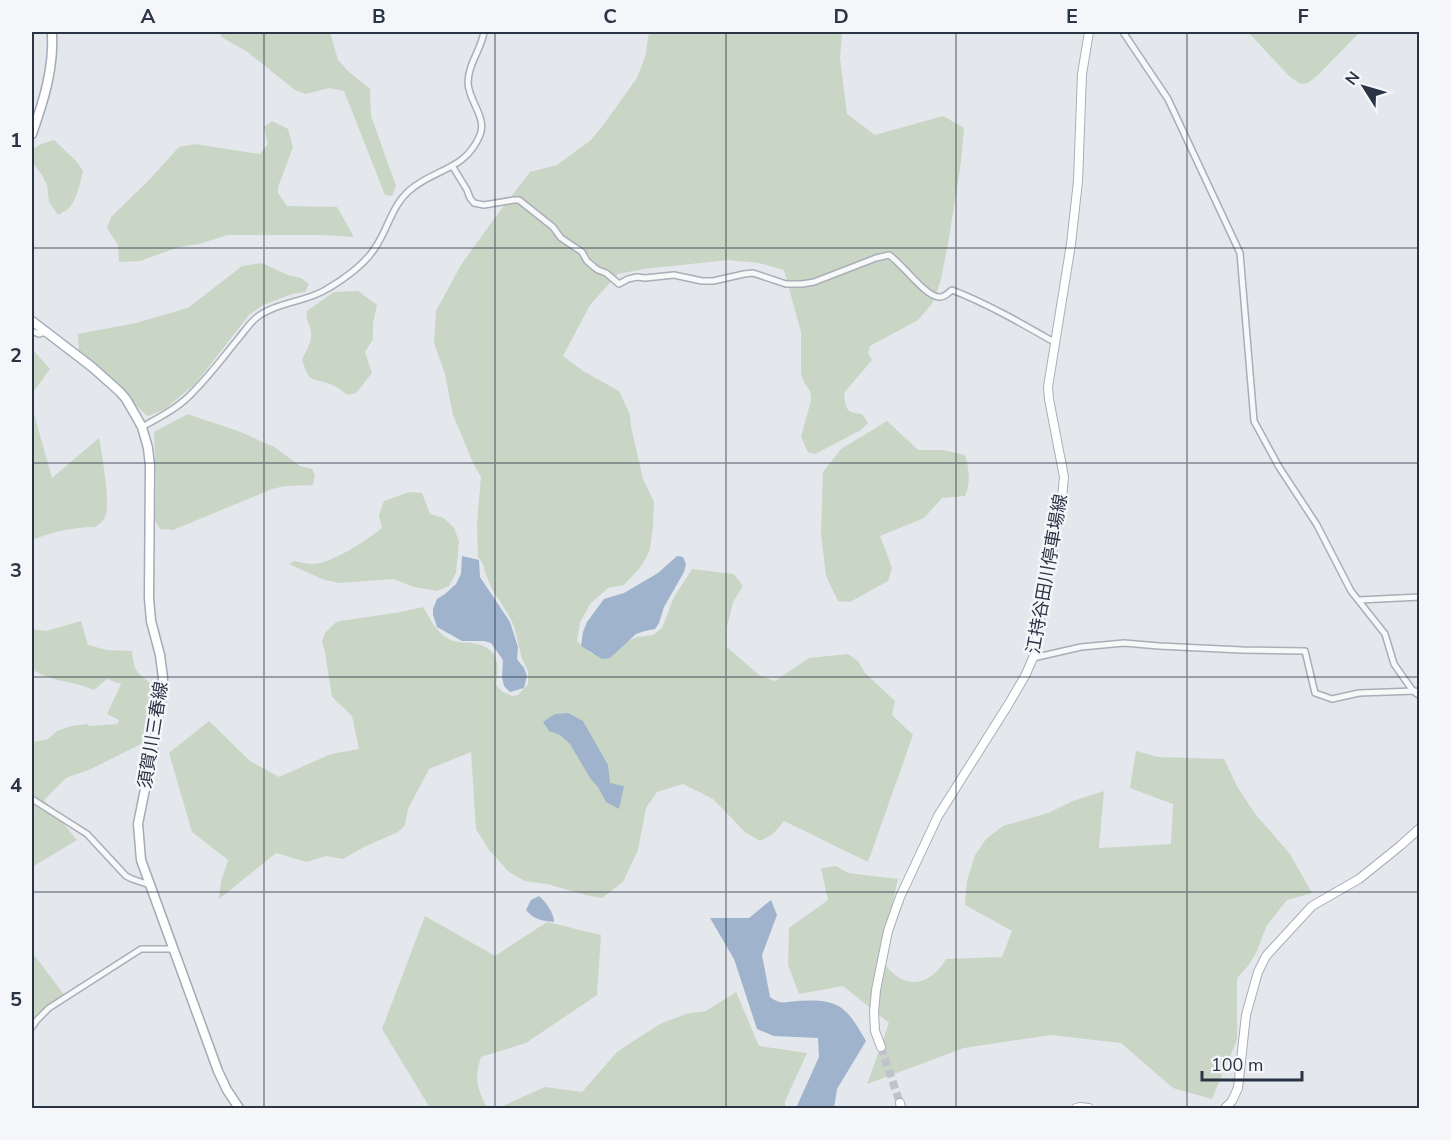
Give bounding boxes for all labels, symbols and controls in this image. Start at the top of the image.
text: A [141,3,156,30]
text: B [372,3,386,30]
text: C [603,3,617,30]
text: D [833,3,849,30]
text: E [1066,3,1078,30]
text: F [1297,3,1309,30]
north arrow [1334,57,1394,117]
text: N [1340,67,1365,90]
text: 1 [10,127,22,154]
text: 2 [10,342,22,369]
street label: 江持谷田川停車場線 [1021,492,1073,656]
text: 3 [10,557,22,584]
street label: 須賀川三春線 [133,680,173,790]
text: 4 [10,772,22,799]
text: 5 [10,986,22,1013]
scale bar [1202,1044,1302,1082]
text: 100 m [1211,1053,1263,1077]

